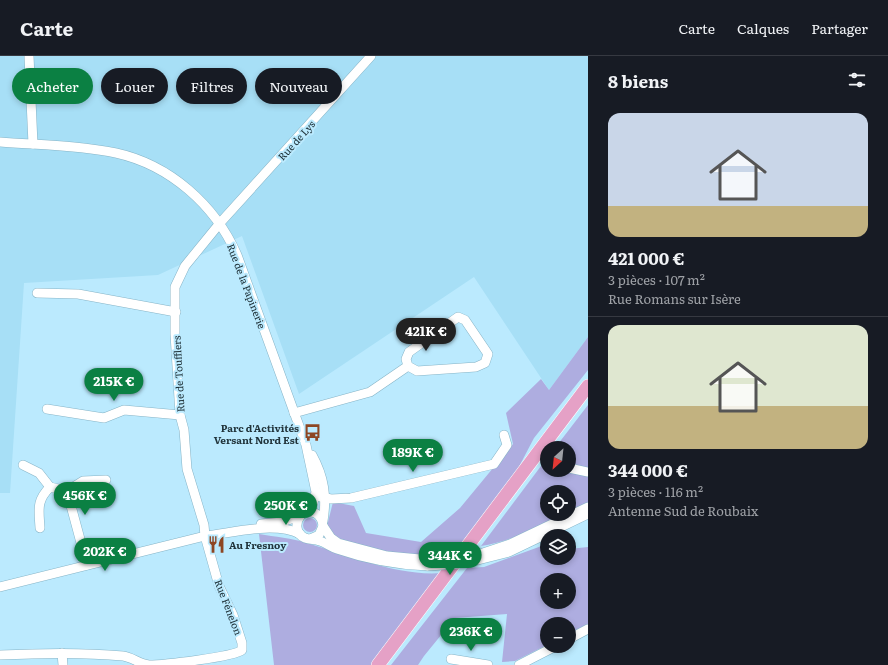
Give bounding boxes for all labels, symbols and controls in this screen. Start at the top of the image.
text: Carte [20,14,73,42]
text: Carte [678,18,715,38]
text: Calques [737,18,789,38]
text: Partager [811,18,868,38]
chip: Acheter [12,68,93,104]
chip: Louer [101,68,168,104]
chip: Filtres [176,68,247,104]
chip: Nouveau [255,68,342,104]
text: 8 biens [608,68,668,93]
icon: filters [846,69,868,91]
street label: Rue de Lys [274,116,318,163]
icon: home [702,139,774,211]
street label: Rue de la Papinerie [224,241,270,331]
text: 421 000 € [608,245,684,270]
text: 3 pièces · 107 m² [608,270,705,289]
text: Rue Romans sur Isère [608,289,741,308]
pin: 421K € [393,318,459,352]
text: 421K € [405,321,447,340]
street label: Rue de Toufflers [168,335,187,413]
icon: home [702,351,774,423]
pin: 215K € [81,368,147,402]
text: 215K € [93,371,135,390]
place label: Parc d'Activités Versant Nord Est [214,420,300,447]
bus stop icon: Parc d'Activités Versant Nord Est [302,423,322,443]
pin: 189K € [380,439,446,473]
north arrow [540,441,576,477]
map controls [540,441,576,653]
text: 189K € [392,442,434,461]
text: 344 000 € [608,457,688,482]
pin: 456K € [52,482,118,516]
text: 3 pièces · 116 m² [608,482,703,501]
text: 456K € [63,485,107,504]
button: locate [540,485,576,521]
pin: 250K € [253,492,319,526]
text: 250K € [264,495,308,514]
text: Antenne Sud de Roubaix [608,501,758,520]
button: layers [540,529,576,565]
restaurant icon: Au Fresnoy [206,534,226,554]
place label: Au Fresnoy [229,537,287,552]
pin: 202K € [72,538,138,572]
text: 202K € [83,541,127,560]
pin: 344K € [417,542,483,576]
text: 344K € [428,545,472,564]
button: + [540,573,576,609]
street label: Rue Fénelon [212,577,247,637]
button: − [540,617,576,653]
pin: 236K € [438,618,504,652]
text: 236K € [449,621,493,640]

